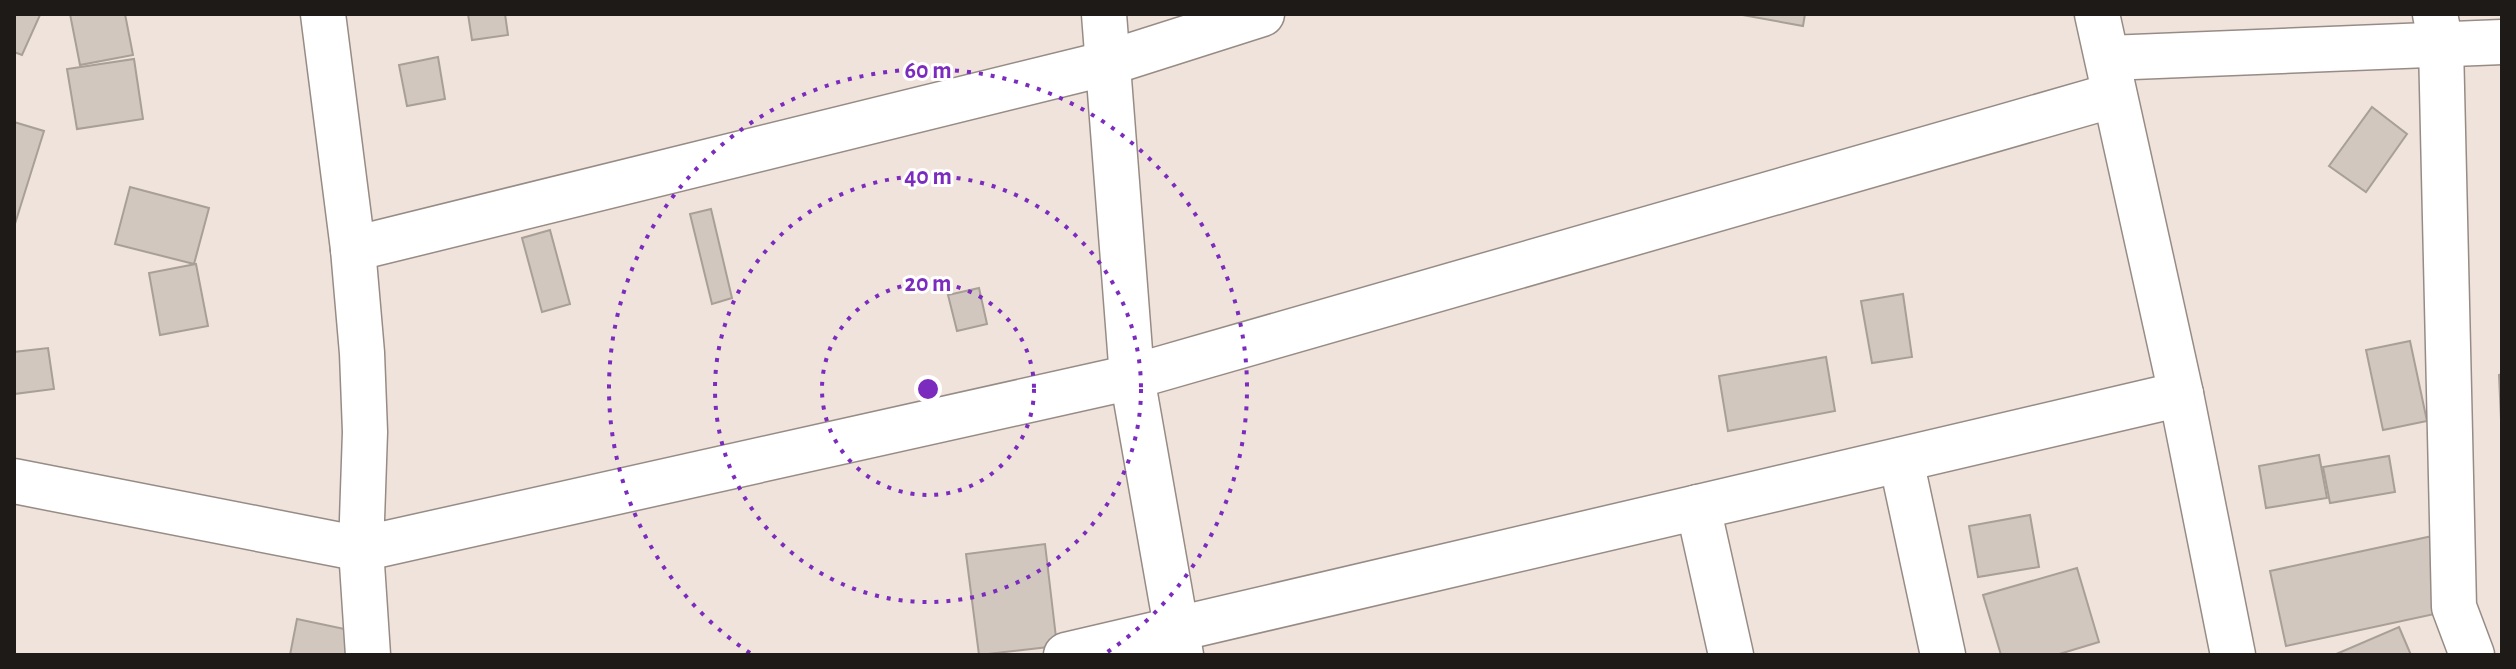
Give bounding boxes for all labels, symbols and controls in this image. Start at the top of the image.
text: 60 m [904,59,952,83]
text: 40 m [904,165,952,189]
text: 20 m [905,272,951,296]
centre of rings [914,375,942,403]

